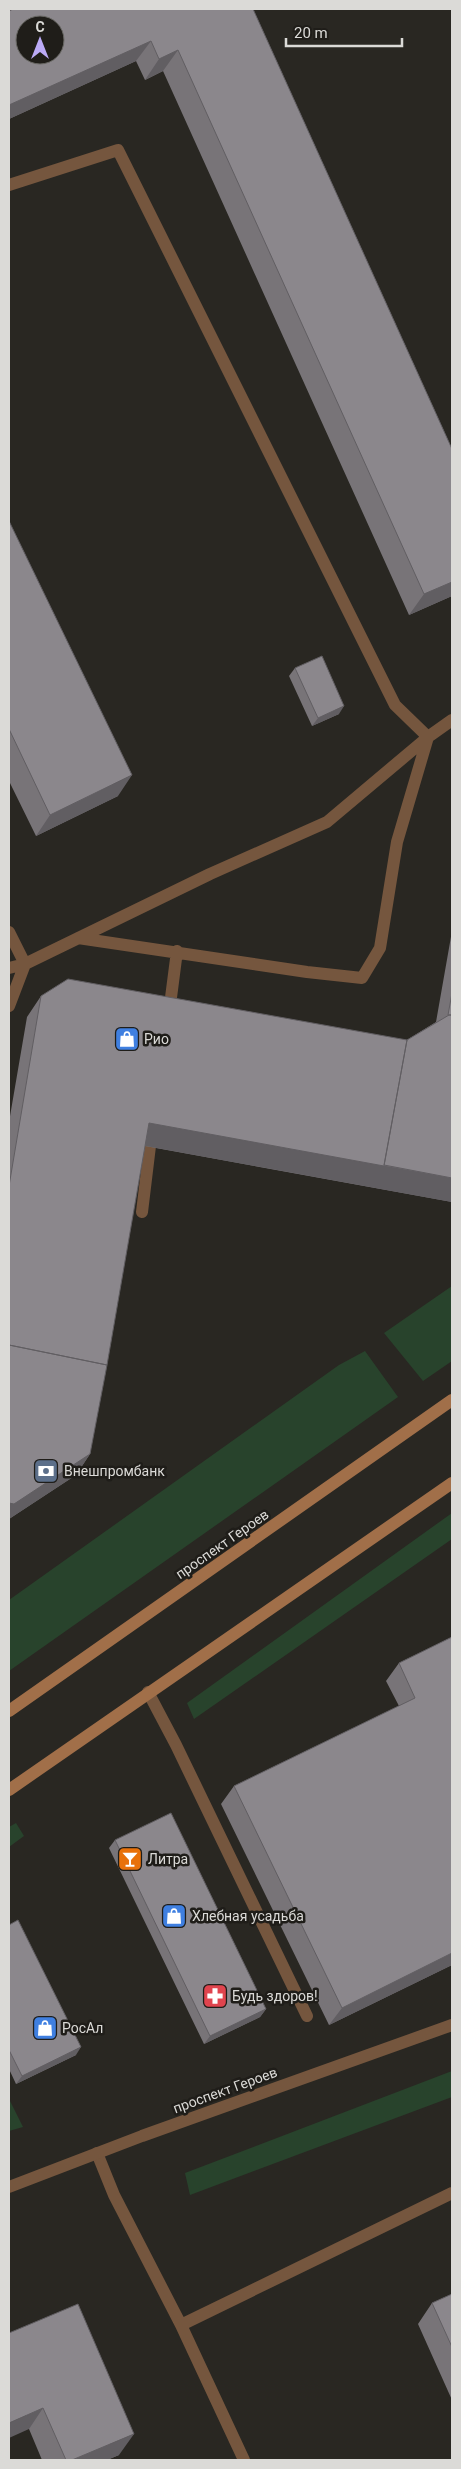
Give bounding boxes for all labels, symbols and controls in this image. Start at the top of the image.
north arrow [15,15,65,65]
scale bar [286,15,402,47]
text: С [35,19,45,35]
text: 20 m [294,24,328,42]
shop icon: Рио [114,1026,140,1052]
place label: Рио [144,1031,169,1047]
bank icon: Внешпромбанк [33,1458,59,1484]
place label: Внешпромбанк [64,1463,165,1479]
street label: проспект Героев [172,1506,272,1582]
bar icon: Литра [117,1846,143,1872]
place label: Литра [148,1851,188,1867]
shop icon: Хлебная усадьба [161,1903,187,1929]
place label: Хлебная усадьба [192,1908,304,1924]
pharmacy icon: Будь здоров! [202,1983,228,2009]
place label: Будь здоров! [232,1988,318,2004]
shop icon: РосАл [32,2015,58,2041]
place label: РосАл [62,2020,103,2036]
street label: проспект Героев [171,2064,279,2116]

